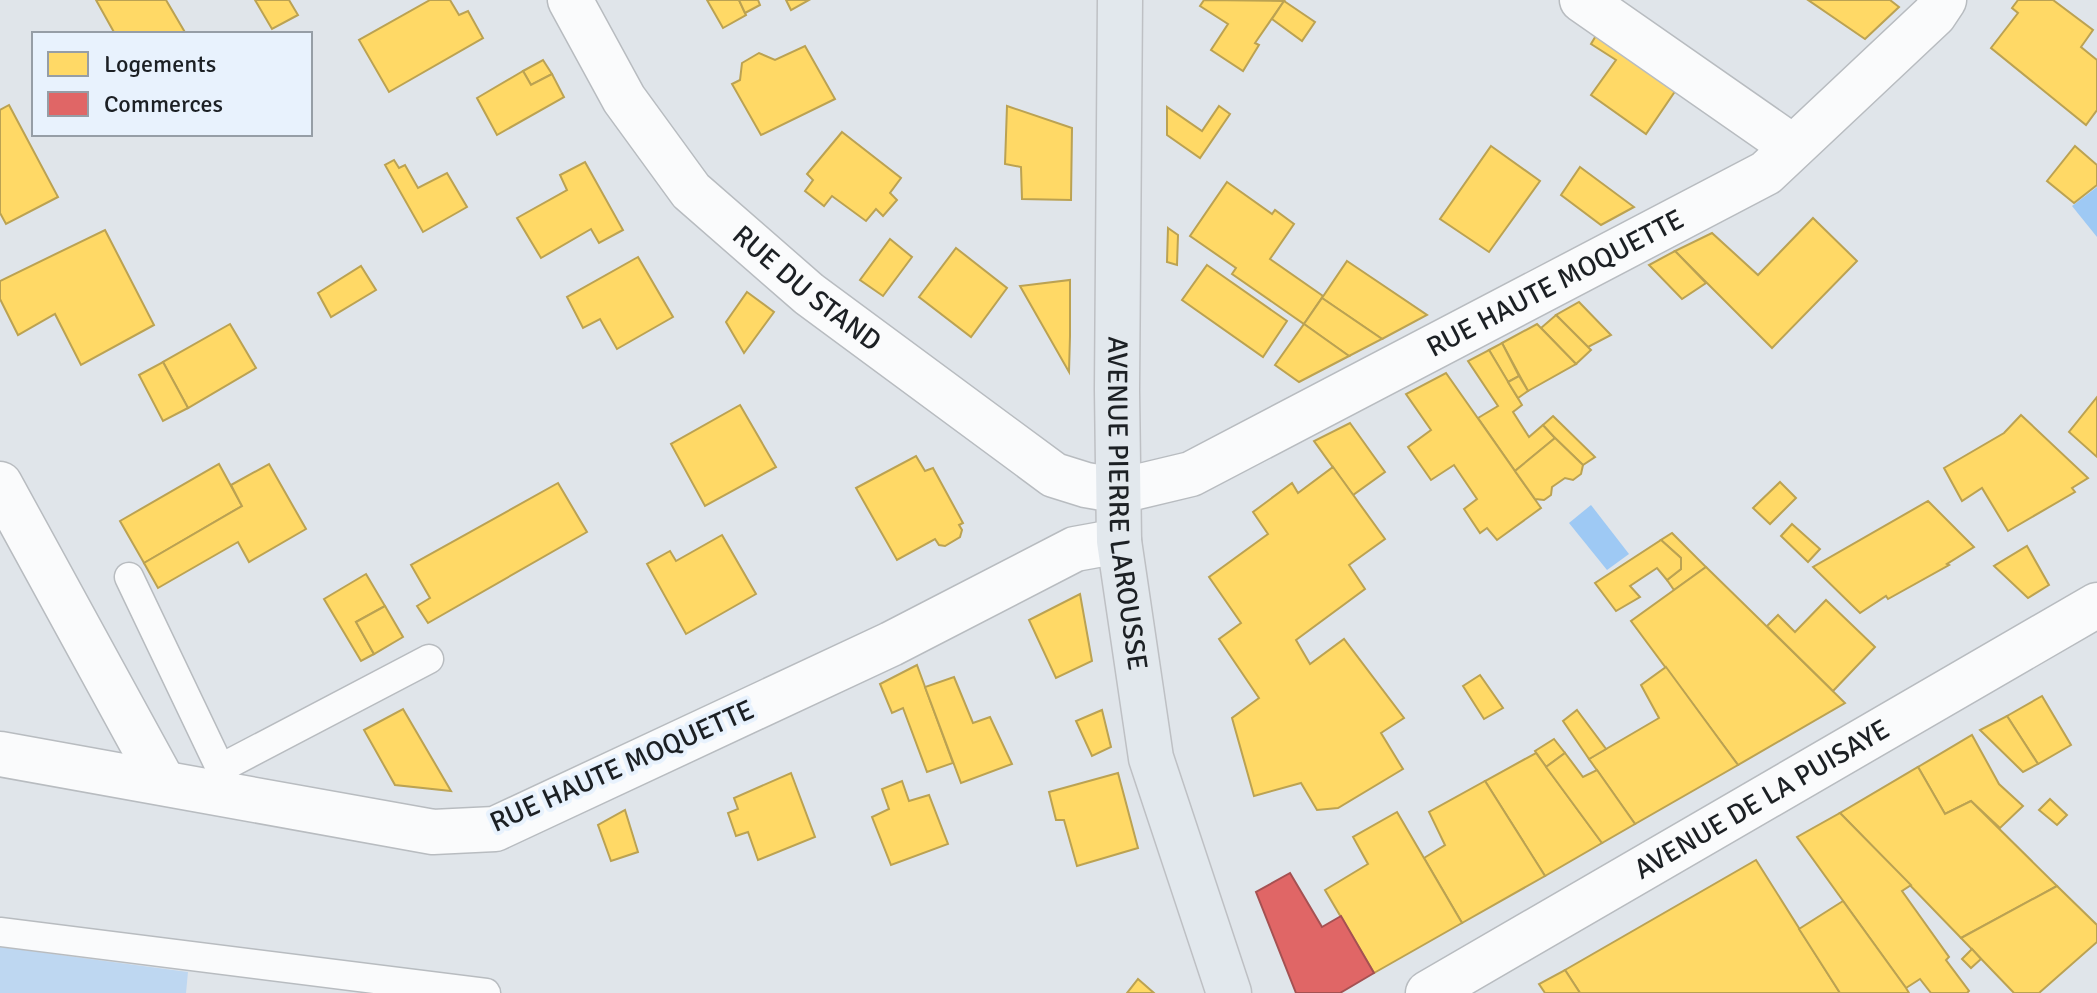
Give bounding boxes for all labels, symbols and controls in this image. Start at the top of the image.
legend [32,32,312,136]
text: Logements [104,49,216,79]
text: Commerces [104,89,223,119]
street label: RUE HAUTE MOQUETTE [1421,202,1690,365]
street label: RUE DU STAND [726,218,888,358]
street label: AVENUE PIERRE LAROUSSE [1100,336,1155,673]
street label: RUE HAUTE MOQUETTE [485,692,759,840]
street label: AVENUE DE LA PUISAYE [1628,712,1896,887]

